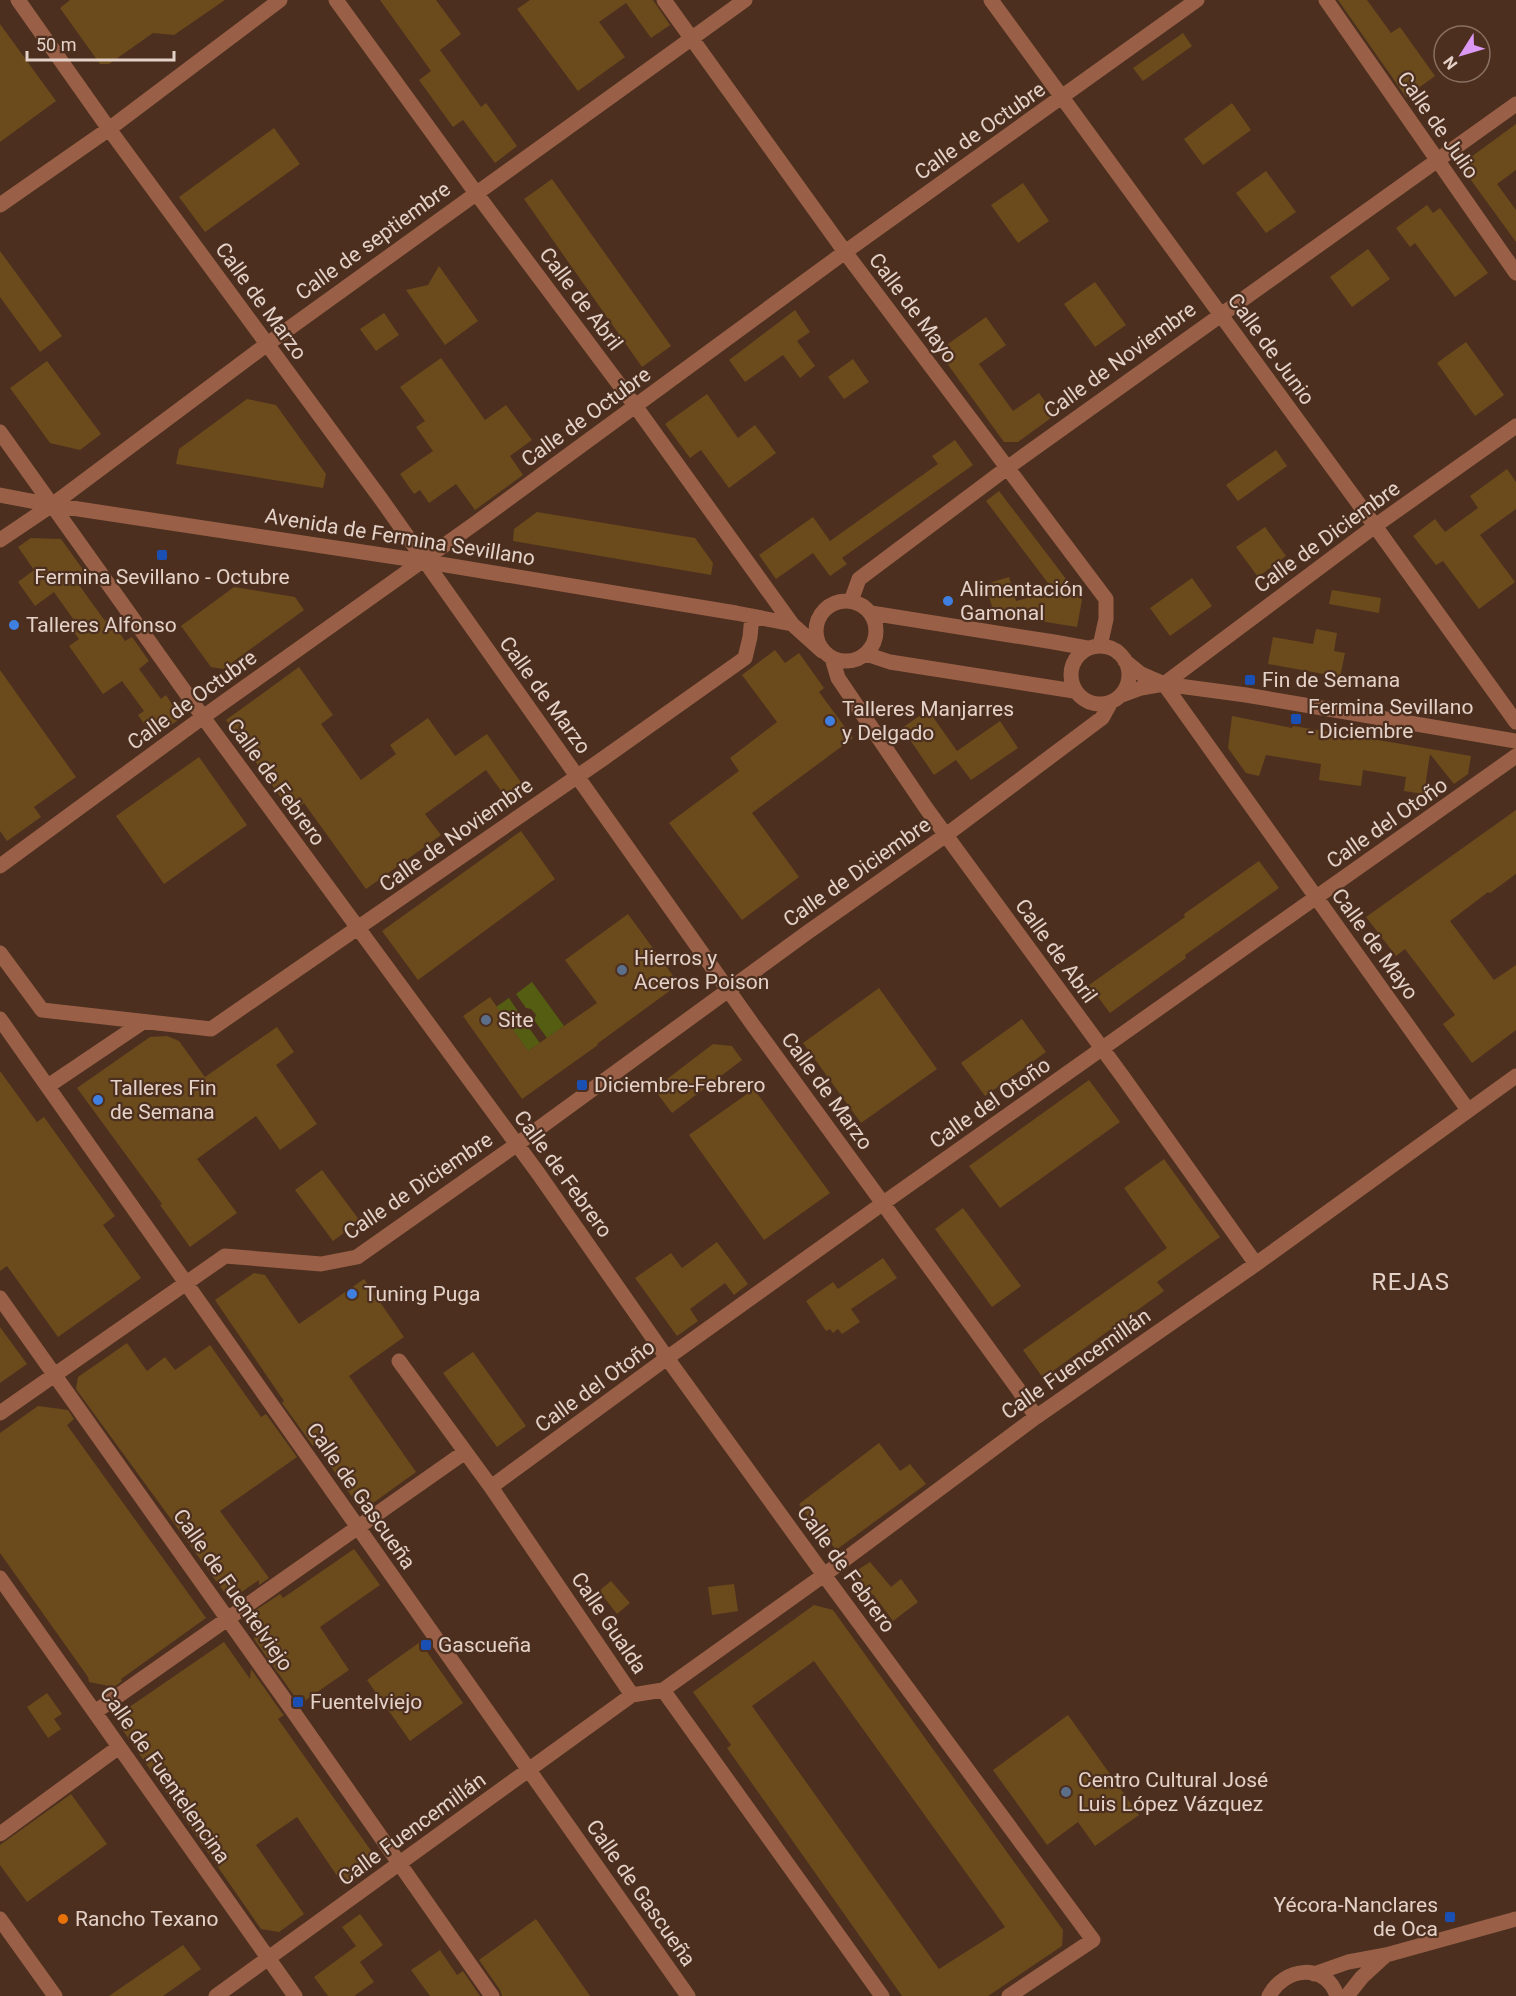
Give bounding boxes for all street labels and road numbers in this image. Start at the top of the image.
street label: Calle de Julio [1392,67,1484,183]
street label: Calle de Octubre [910,77,1050,185]
street label: Calle de septiembre [291,177,455,305]
street label: Calle de Marzo [210,238,312,364]
street label: Calle de Abril [535,243,627,355]
street label: Calle de Mayo [864,248,962,368]
street label: Calle de Junio [1223,289,1319,409]
street label: Calle de Noviembre [1040,297,1200,423]
street label: Calle de Octubre [517,362,655,472]
street label: Calle de Diciembre [1249,476,1405,598]
street label: Avenida de Fermina Sevillano [263,504,537,570]
street label: Calle de Marzo [494,632,596,758]
street label: Calle de Octubre [123,645,261,755]
street label: Calle de Febrero [222,714,330,850]
street label: Calle de Noviembre [375,773,537,897]
street label: Calle del Otoño [1322,773,1452,873]
street label: Calle de Diciembre [779,812,935,932]
street label: Calle de Mayo [1327,884,1423,1004]
street label: Calle de Abril [1010,894,1102,1008]
street label: Calle de Marzo [776,1028,878,1154]
street label: Calle del Otoño [925,1053,1055,1153]
street label: Calle de Febrero [509,1106,617,1242]
street label: Calle de Diciembre [339,1127,497,1245]
street label: Calle Fuencemillán [997,1304,1155,1424]
street label: Calle del Otoño [531,1335,659,1437]
street label: Calle de Gascueña [302,1418,420,1574]
street label: Calle de Febrero [792,1501,900,1637]
street label: Calle de Fuentelviejo [168,1504,298,1676]
street label: Calle Gualda [566,1568,652,1678]
street label: Calle de Fuentelencina [95,1682,235,1868]
street label: Calle Fuencemillán [334,1767,490,1891]
street label: Calle de Gascueña [582,1815,700,1971]

